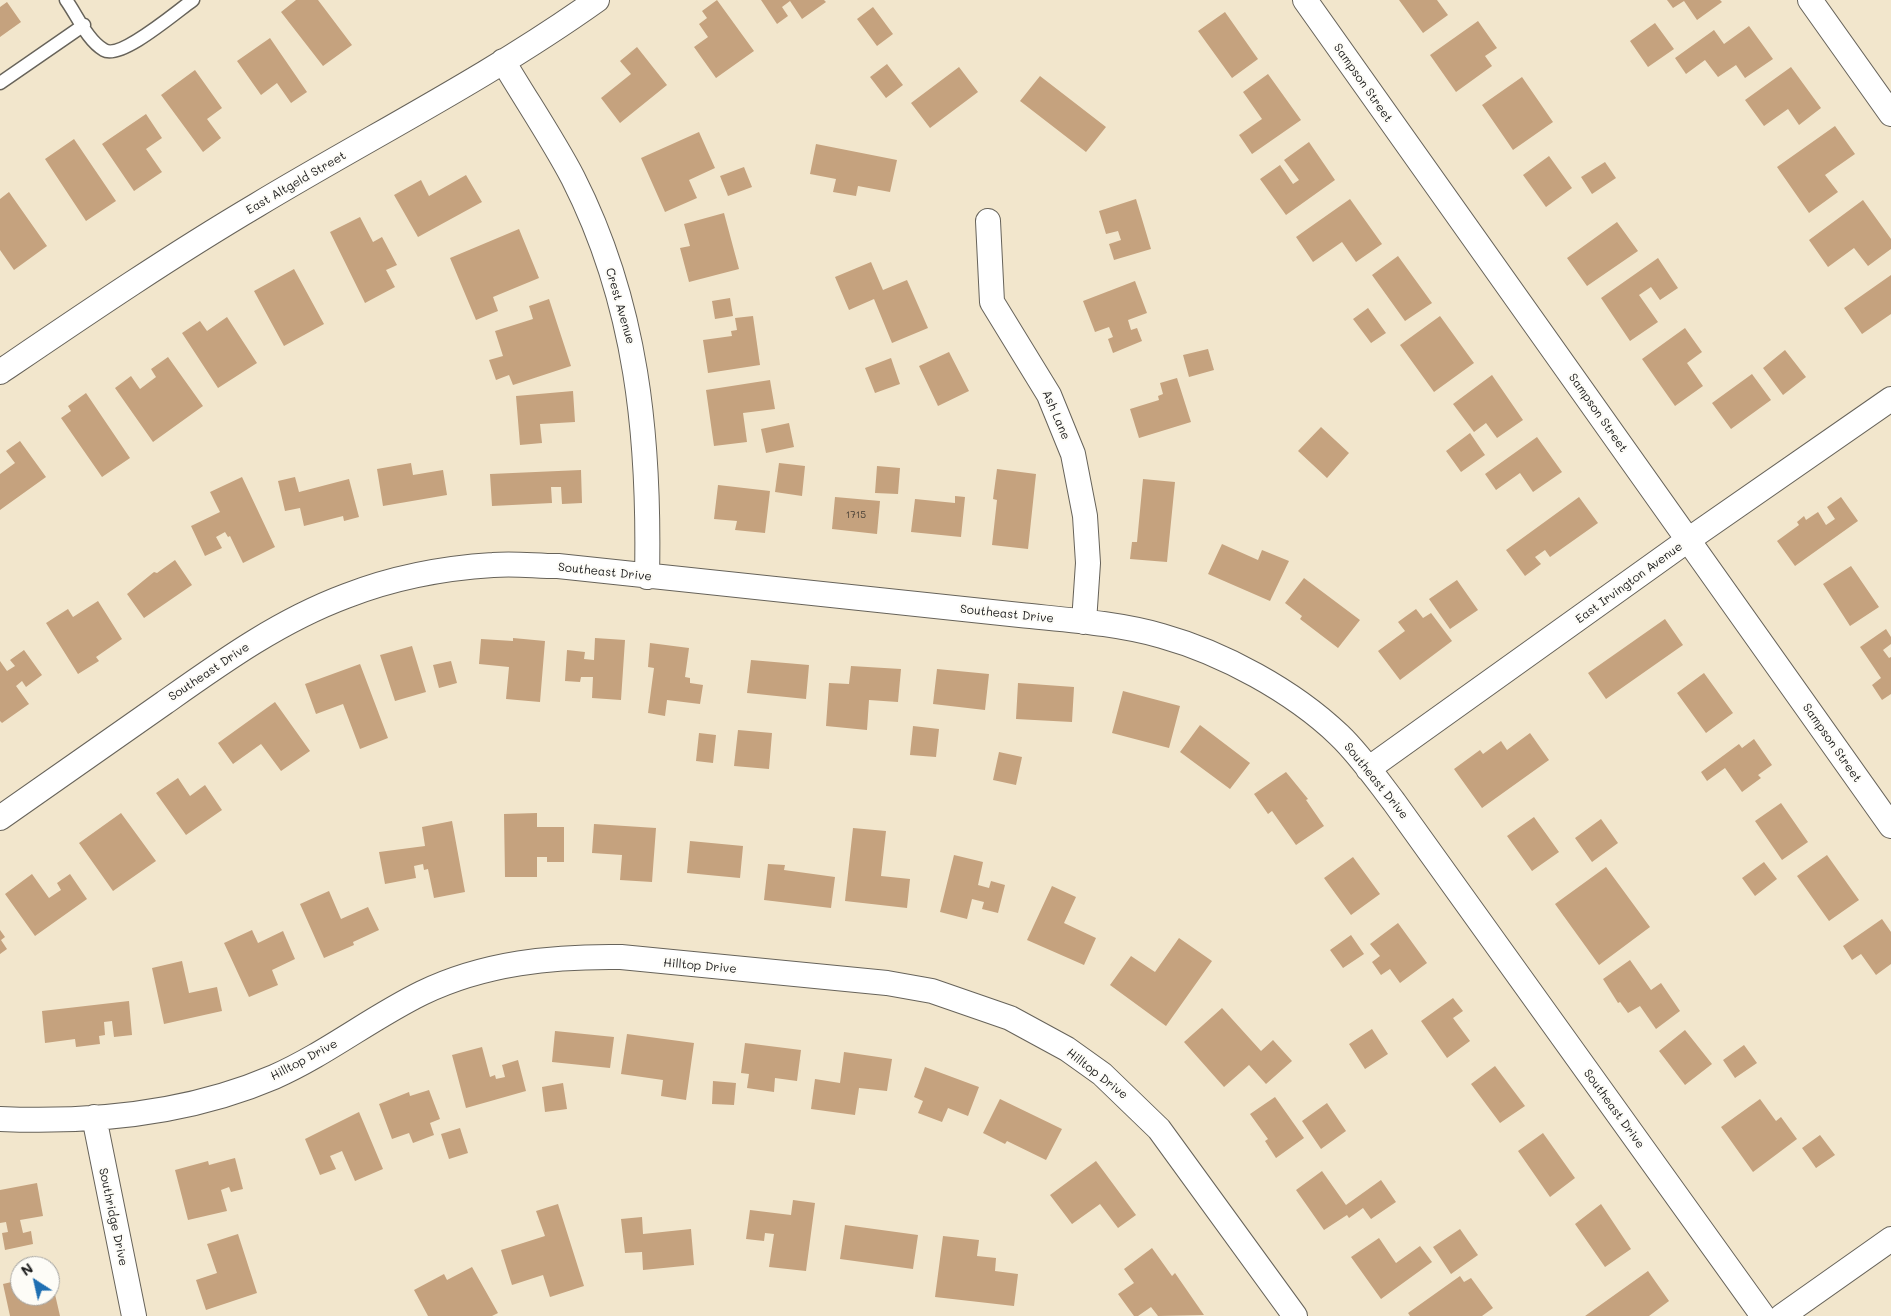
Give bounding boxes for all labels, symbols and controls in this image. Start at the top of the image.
street label: Sampson Street [1330,41,1396,125]
street label: East Altgeld Street [243,149,349,217]
street label: Crest Avenue [602,266,638,346]
street label: Sampson Street [1565,371,1631,455]
street label: Ash Lane [1039,388,1073,442]
house number: 1715 [846,509,866,521]
street label: East Irvington Avenue [1573,539,1685,627]
street label: Southeast Drive [557,560,653,584]
street label: Southeast Drive [959,602,1055,626]
street label: Southeast Drive [166,640,252,704]
street label: Sampson Street [1799,701,1865,785]
street label: Southeast Drive [1341,740,1411,822]
street label: Hilltop Drive [663,956,737,976]
street label: Hilltop Drive [268,1036,340,1084]
street label: Hilltop Drive [1064,1046,1130,1102]
street label: Southeast Drive [1581,1067,1647,1151]
street label: Southridge Drive [96,1167,130,1267]
north arrow [10,1256,60,1306]
text: N [17,1258,36,1280]

